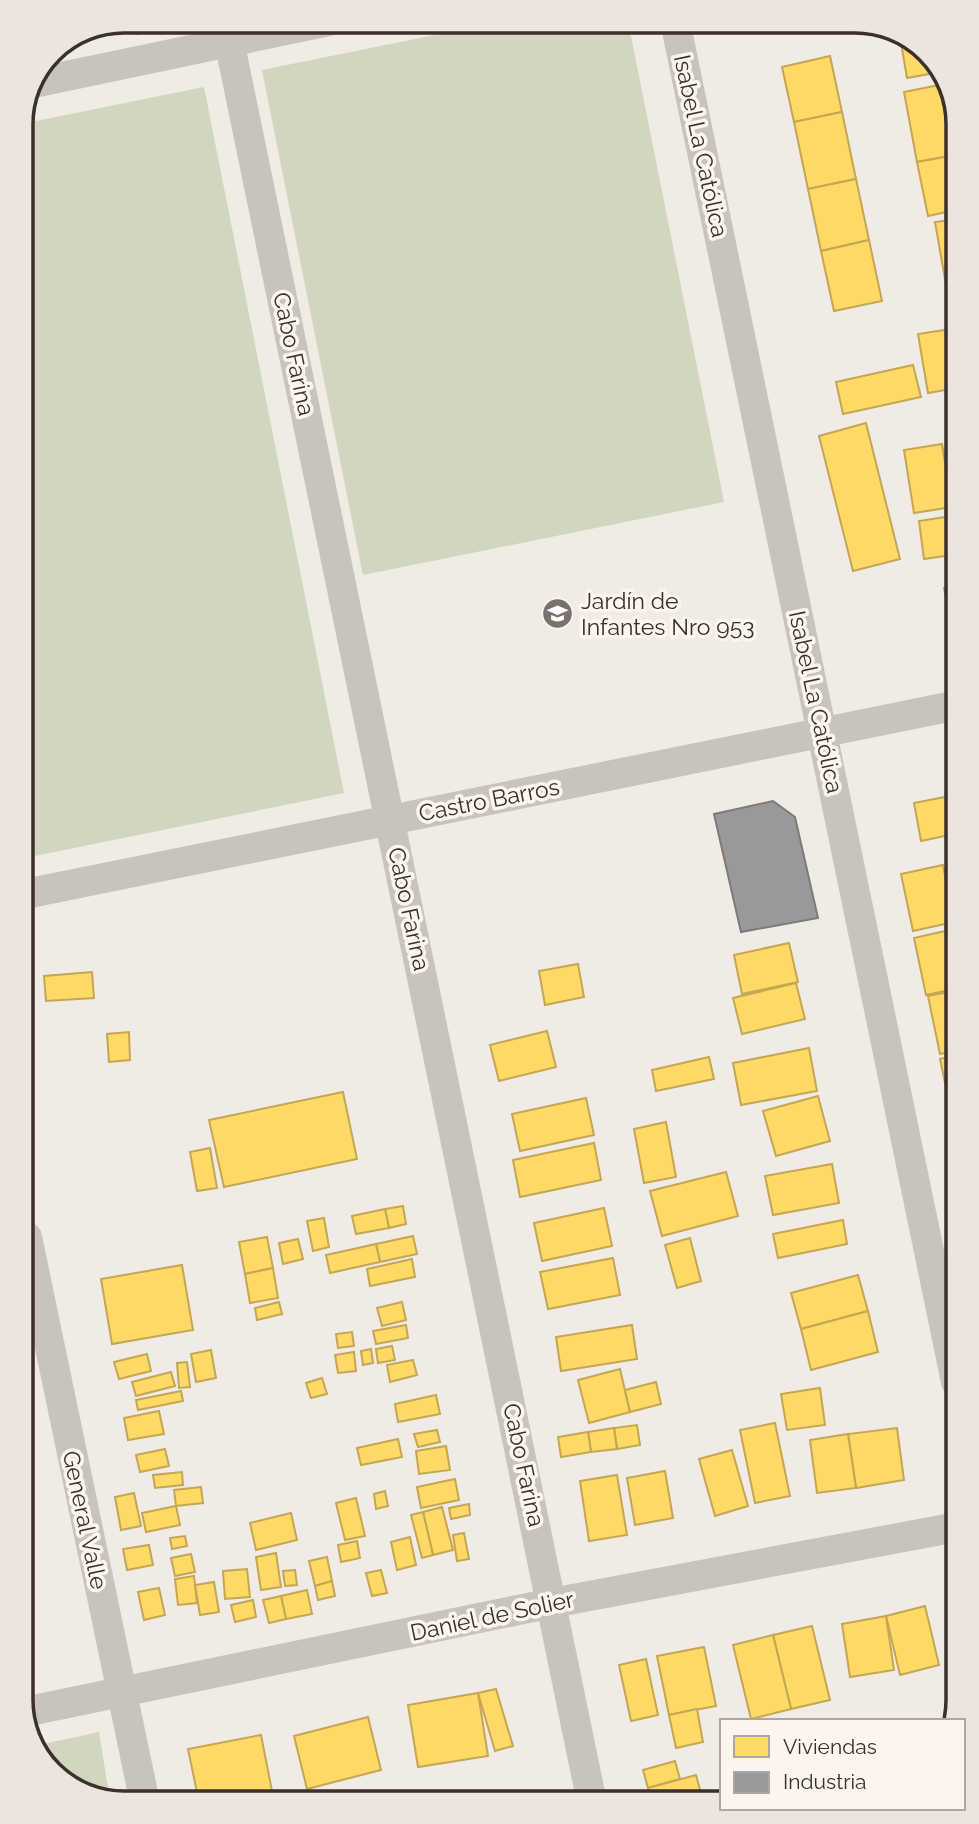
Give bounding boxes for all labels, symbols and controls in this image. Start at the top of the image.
street label: Isabel La Católica [669,52,734,240]
street label: Cabo Farina [268,290,321,418]
place label: Jardín de Infantes Nro 953 [581,587,755,640]
school or university icon: Jardín de Infantes Nro 953 [541,597,575,631]
street label: Isabel La Católica [784,608,849,796]
street label: Castro Barros [416,773,562,826]
street label: Cabo Farina [383,845,436,973]
street label: Cabo Farina [498,1401,551,1529]
street label: General Valle [58,1448,113,1592]
street label: Daniel de Solier [408,1585,576,1646]
legend [720,1719,965,1810]
text: Viviendas [783,1734,877,1759]
text: Industria [783,1769,867,1794]

